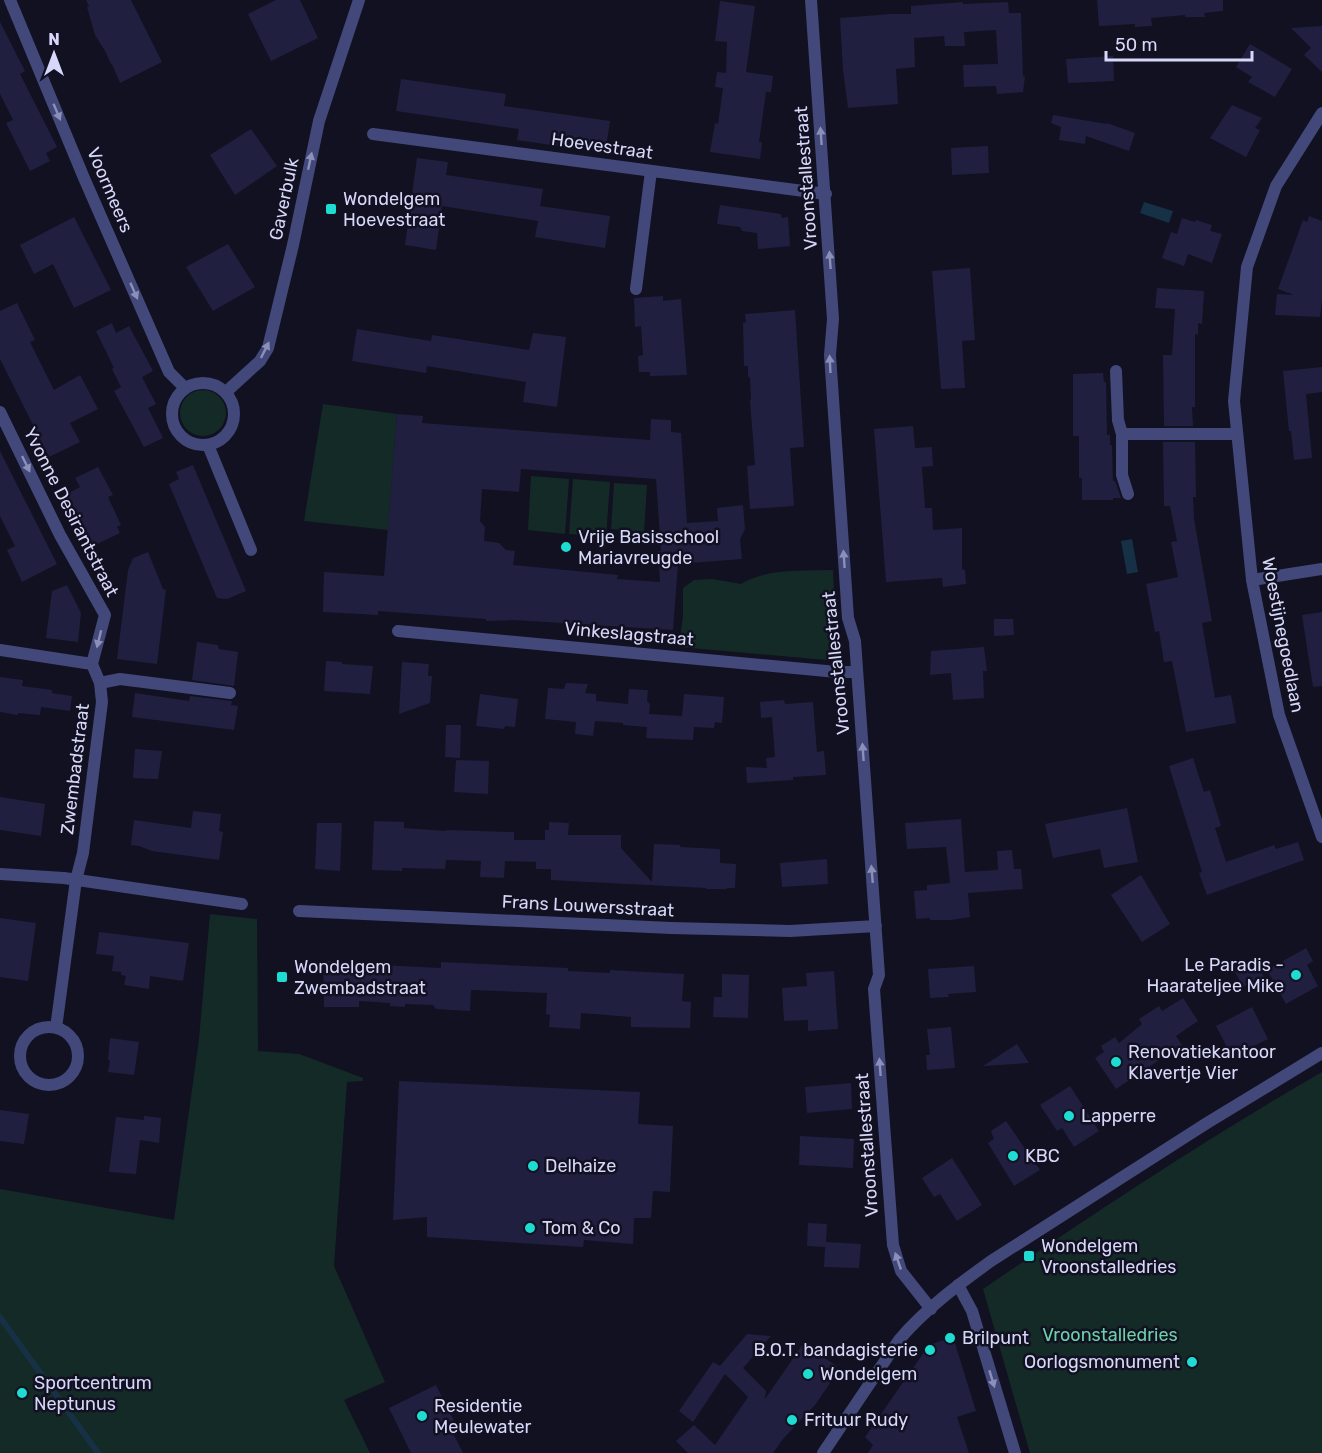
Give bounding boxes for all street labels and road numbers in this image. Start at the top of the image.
street label: Vroonstallestraat [790,105,822,251]
street label: Hoevestraat [550,128,654,164]
street label: Voormeers [82,144,138,236]
street label: Gaverbulk [265,155,304,242]
street label: Yvonne Desirantstraat [19,424,123,600]
street label: Woestijnegoedlaan [1257,556,1309,714]
street label: Vroonstallestraat [818,590,854,736]
street label: Vinkeslagstraat [563,617,695,651]
street label: Zwembadstraat [56,702,94,836]
street label: Frans Louwersstraat [501,891,675,921]
street label: Vroonstallestraat [851,1072,883,1218]

